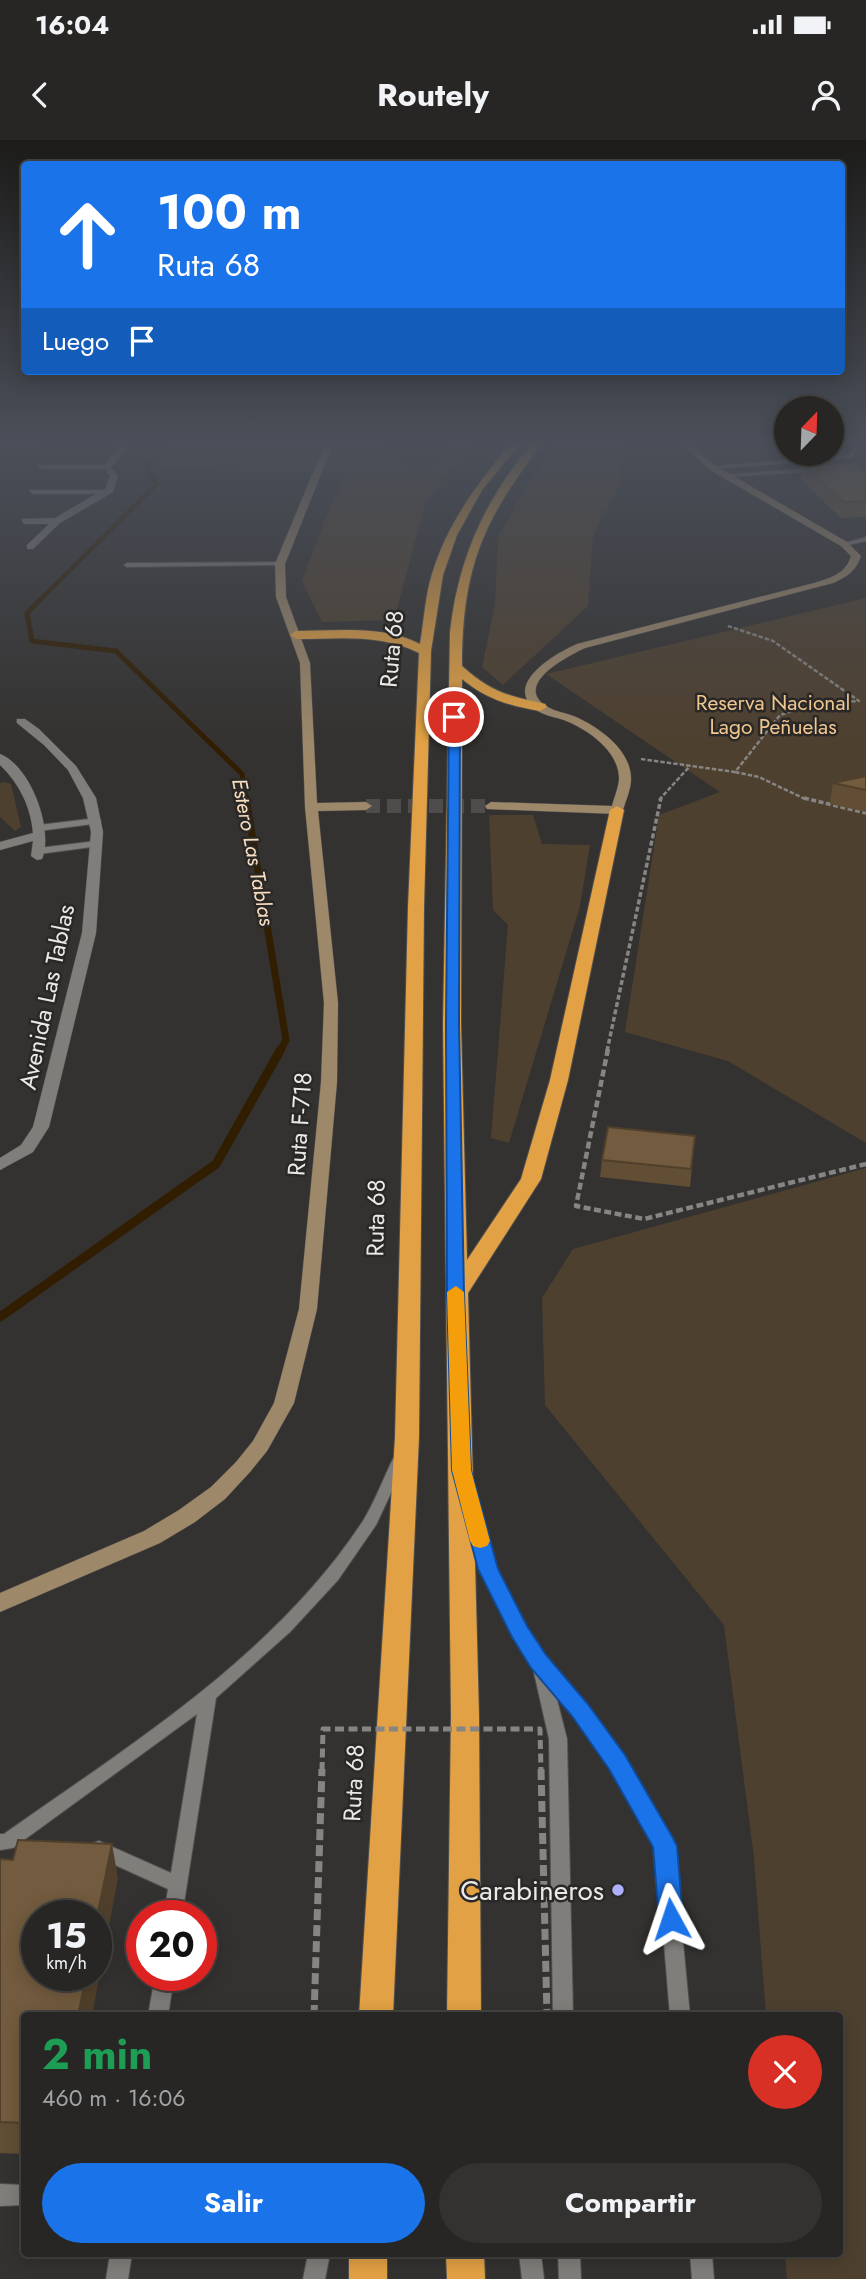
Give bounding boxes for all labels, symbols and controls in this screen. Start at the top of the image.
text: 16:04 [35,6,109,44]
text: Routely [377,72,489,118]
icon: back [21,76,59,114]
icon: person [807,76,845,114]
text: 100 m [157,177,302,247]
icon: ahead [42,189,133,280]
text: Ruta 68 [157,242,260,288]
text: Luego [42,322,109,360]
icon: arrive [123,322,161,360]
north arrow [774,396,844,466]
map controls [774,396,844,466]
street label: Ruta 68 [371,609,412,689]
pin [424,687,484,747]
park label: Reserva Nacional Lago Peñuelas [696,688,850,742]
icon: arrive [435,698,473,736]
water label: Estero Las Tablas [224,776,282,929]
street label: Avenida Las Tablas [10,901,83,1093]
street label: Ruta F-718 [278,1071,321,1177]
street label: Ruta 68 [357,1179,394,1257]
street label: Ruta 68 [334,1743,373,1823]
place label: Carabineros [460,1870,604,1911]
marker: Carabineros [610,1882,626,1898]
position arrow [634,1882,708,1956]
speed limit sign: 20 [126,1900,217,1991]
text: 15 [46,1911,87,1961]
text: km/h [46,1950,87,1976]
text: 2 min [42,2024,152,2085]
button: close [748,2035,822,2109]
text: 460 m · 16:06 [42,2081,186,2115]
button: Salir [42,2163,425,2243]
button: Compartir [439,2163,822,2243]

